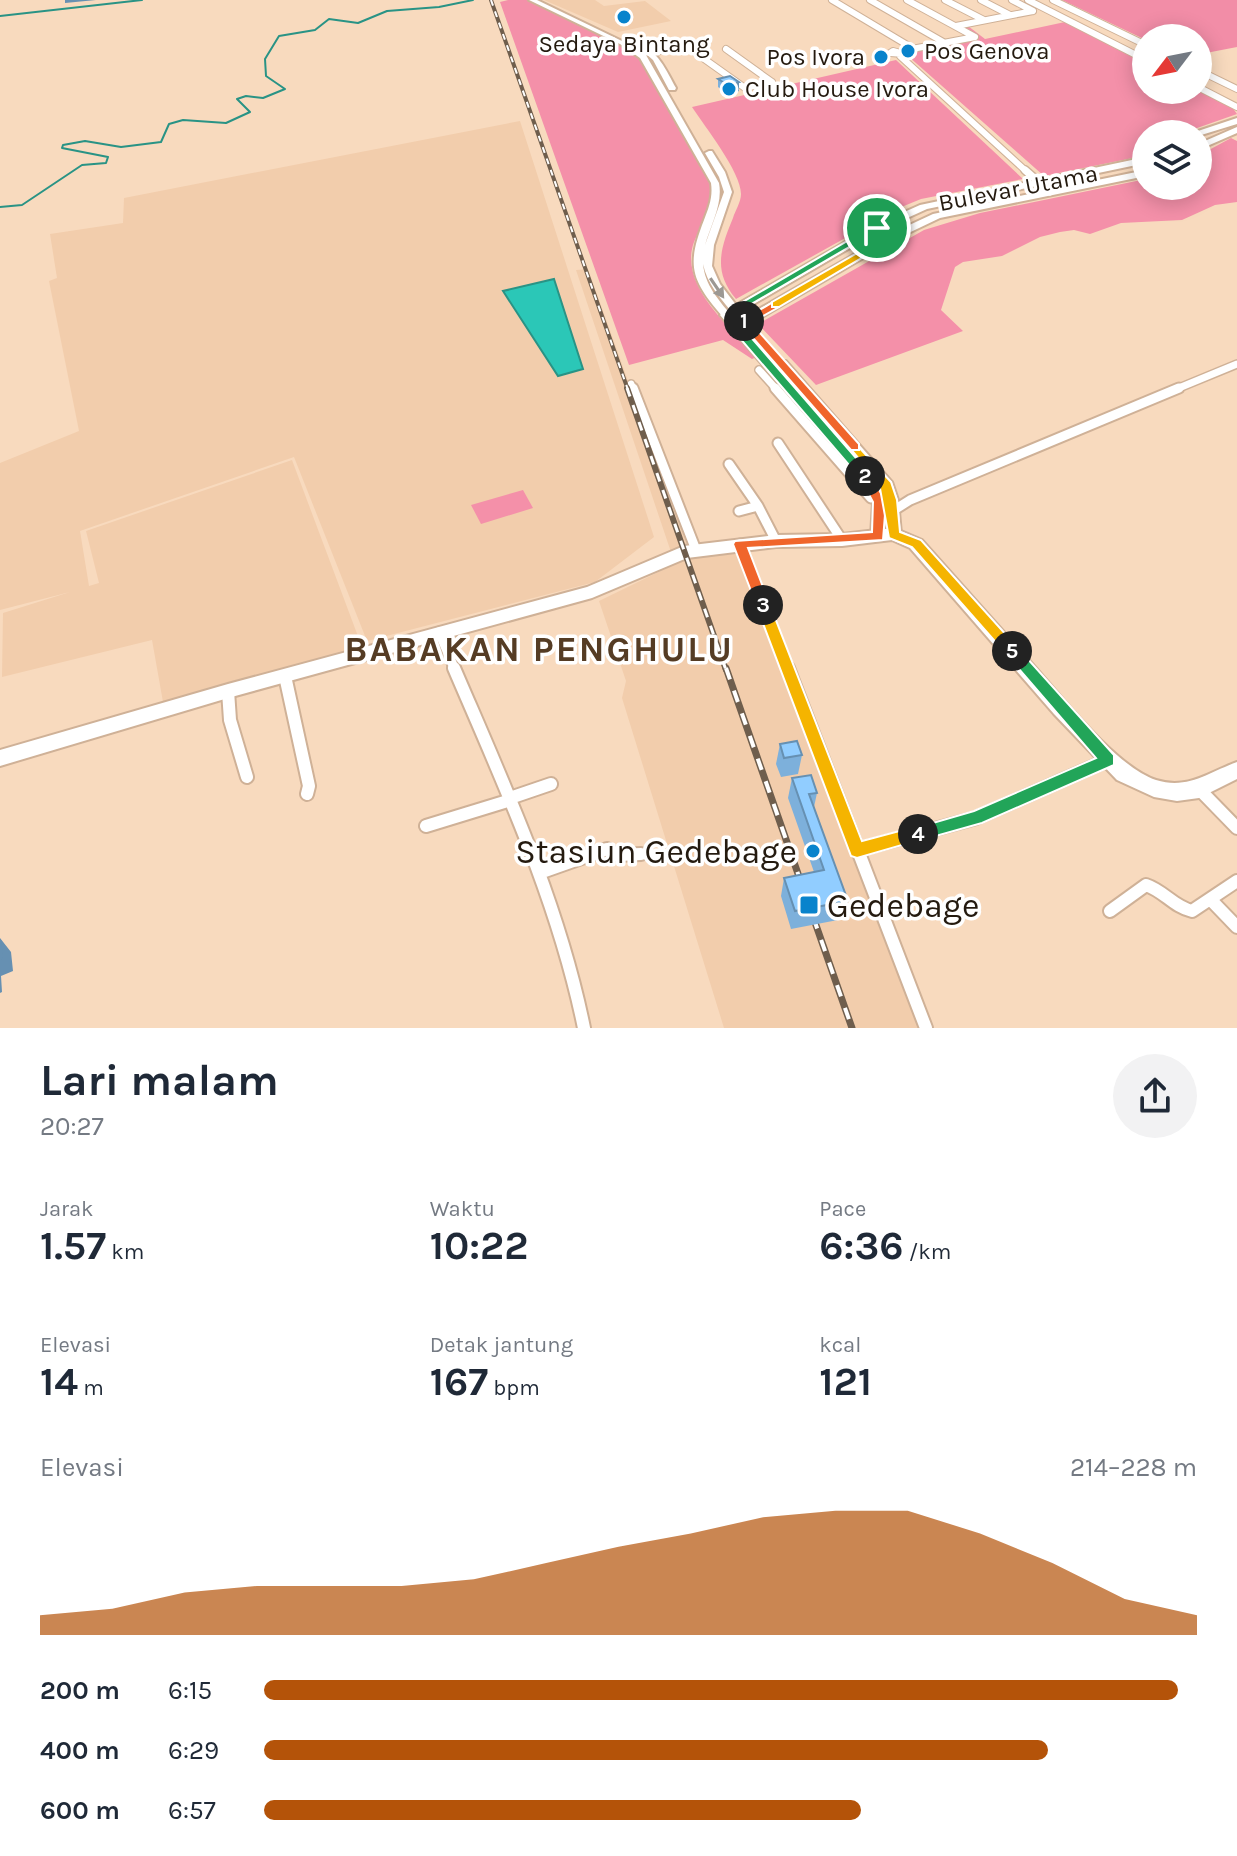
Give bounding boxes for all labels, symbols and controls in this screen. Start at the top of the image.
marker: Sedaya Bintang [615,8,633,26]
north arrow [1132,24,1212,104]
map controls [1132,24,1212,200]
place label: Sedaya Bintang [538,30,710,58]
place label: Pos Genova [924,37,1049,65]
marker: Pos Genova [899,42,917,60]
place label: Pos Ivora [767,43,865,71]
marker: Pos Ivora [872,48,890,66]
place label: Club House Ivora [745,75,929,103]
marker: Club House Ivora [720,80,738,98]
button: layers [1132,120,1212,200]
street label: Bulevar Utama [936,159,1100,217]
pin [843,194,911,262]
icon: arrive [855,206,899,250]
one-way arrow [710,277,725,298]
pin: 1 [724,301,764,341]
text: 1 [740,308,748,334]
pin: 2 [845,456,885,496]
text: 2 [858,463,872,489]
pin: 3 [743,585,783,625]
text: 3 [756,592,770,618]
district label: BABAKAN PENGHULU [344,628,734,670]
pin: 5 [992,631,1032,671]
text: 5 [1006,638,1018,664]
pin: 4 [898,814,938,854]
text: 4 [911,821,925,847]
place label: Stasiun Gedebage [515,832,797,872]
marker: Stasiun Gedebage [804,842,822,860]
place label: Gedebage [827,886,979,926]
marker: Gedebage [798,894,820,916]
button: share [1113,1054,1197,1138]
text: Lari malam [40,1055,279,1106]
text: 20:27 [40,1111,104,1142]
text: Jarak [40,1196,93,1222]
text: Waktu [430,1196,495,1222]
text: Pace [819,1196,866,1222]
text: 1.57 [40,1222,106,1269]
text: 10:22 [430,1222,528,1269]
text: 6:36 [819,1222,904,1269]
text: km [106,1239,144,1265]
text: /km [904,1239,951,1265]
text: Elevasi [40,1332,111,1358]
text: Detak jantung [430,1332,573,1358]
text: kcal [819,1332,861,1358]
text: 14 [40,1358,78,1405]
text: 167 [430,1358,488,1405]
text: 121 [819,1358,872,1405]
text: m [78,1375,104,1401]
text: bpm [488,1375,540,1401]
text: Elevasi [40,1452,124,1483]
text: 214–228 m [1070,1452,1197,1483]
text: 200 m [40,1675,120,1706]
text: 6:15 [168,1675,212,1706]
text: 400 m [40,1735,120,1766]
text: 6:29 [168,1735,219,1766]
text: 600 m [40,1795,120,1826]
text: 6:57 [168,1795,216,1826]

